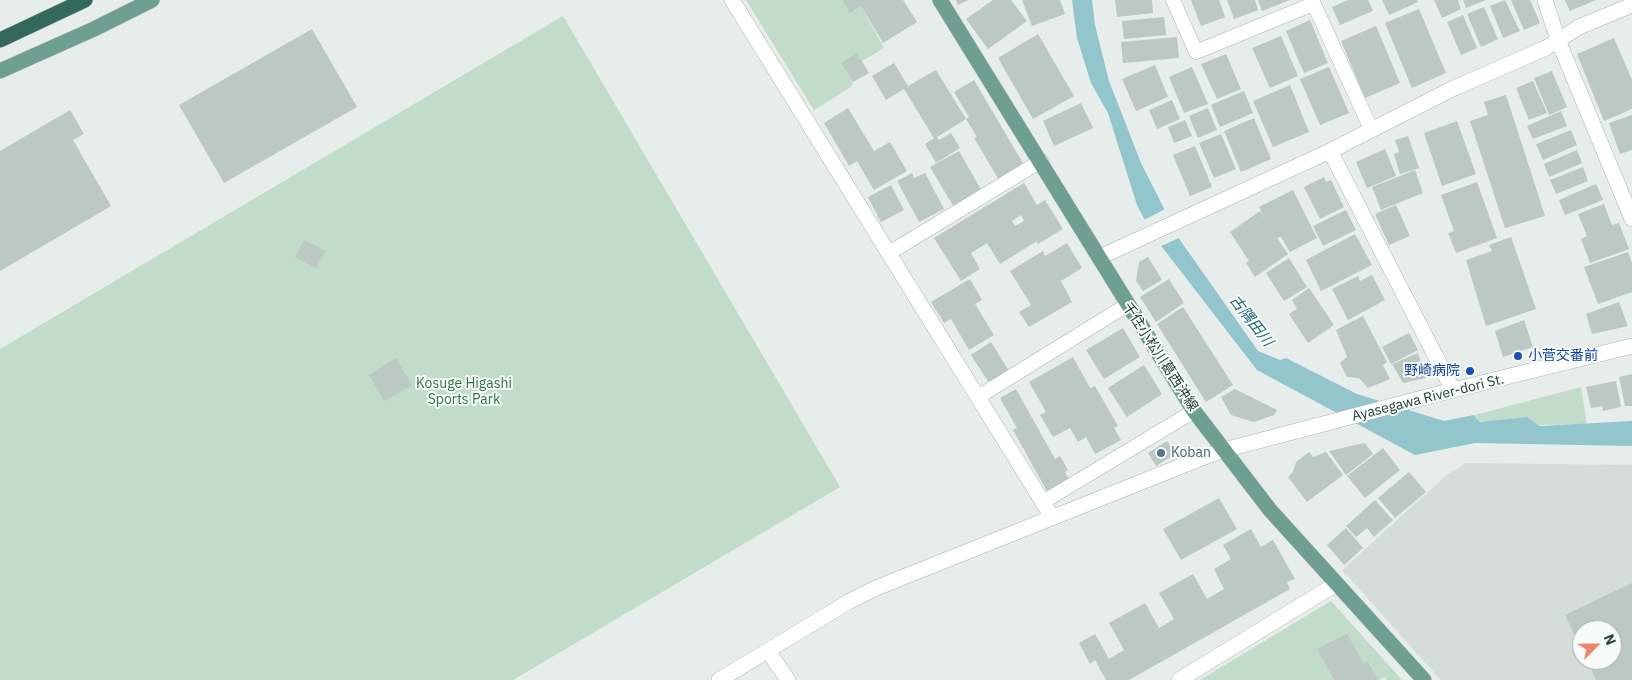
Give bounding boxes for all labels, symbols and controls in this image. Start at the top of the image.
water label: 古隅田川 [1225,292,1277,350]
street label: 千住小松川葛西沖線 [1119,300,1201,414]
place label: 小菅交番前 [1528,348,1598,364]
marker: 小菅交番前 [1512,350,1524,362]
place label: 野崎病院 [1404,363,1460,379]
marker: 野崎病院 [1464,365,1476,377]
street label: Ayasegawa River-dori St. [1350,371,1506,425]
park label: Kosuge Higashi Sports Park [416,376,512,408]
place label: Koban [1171,445,1211,461]
marker: Koban [1155,447,1167,459]
north arrow [1572,620,1622,670]
text: N [1600,631,1620,648]

